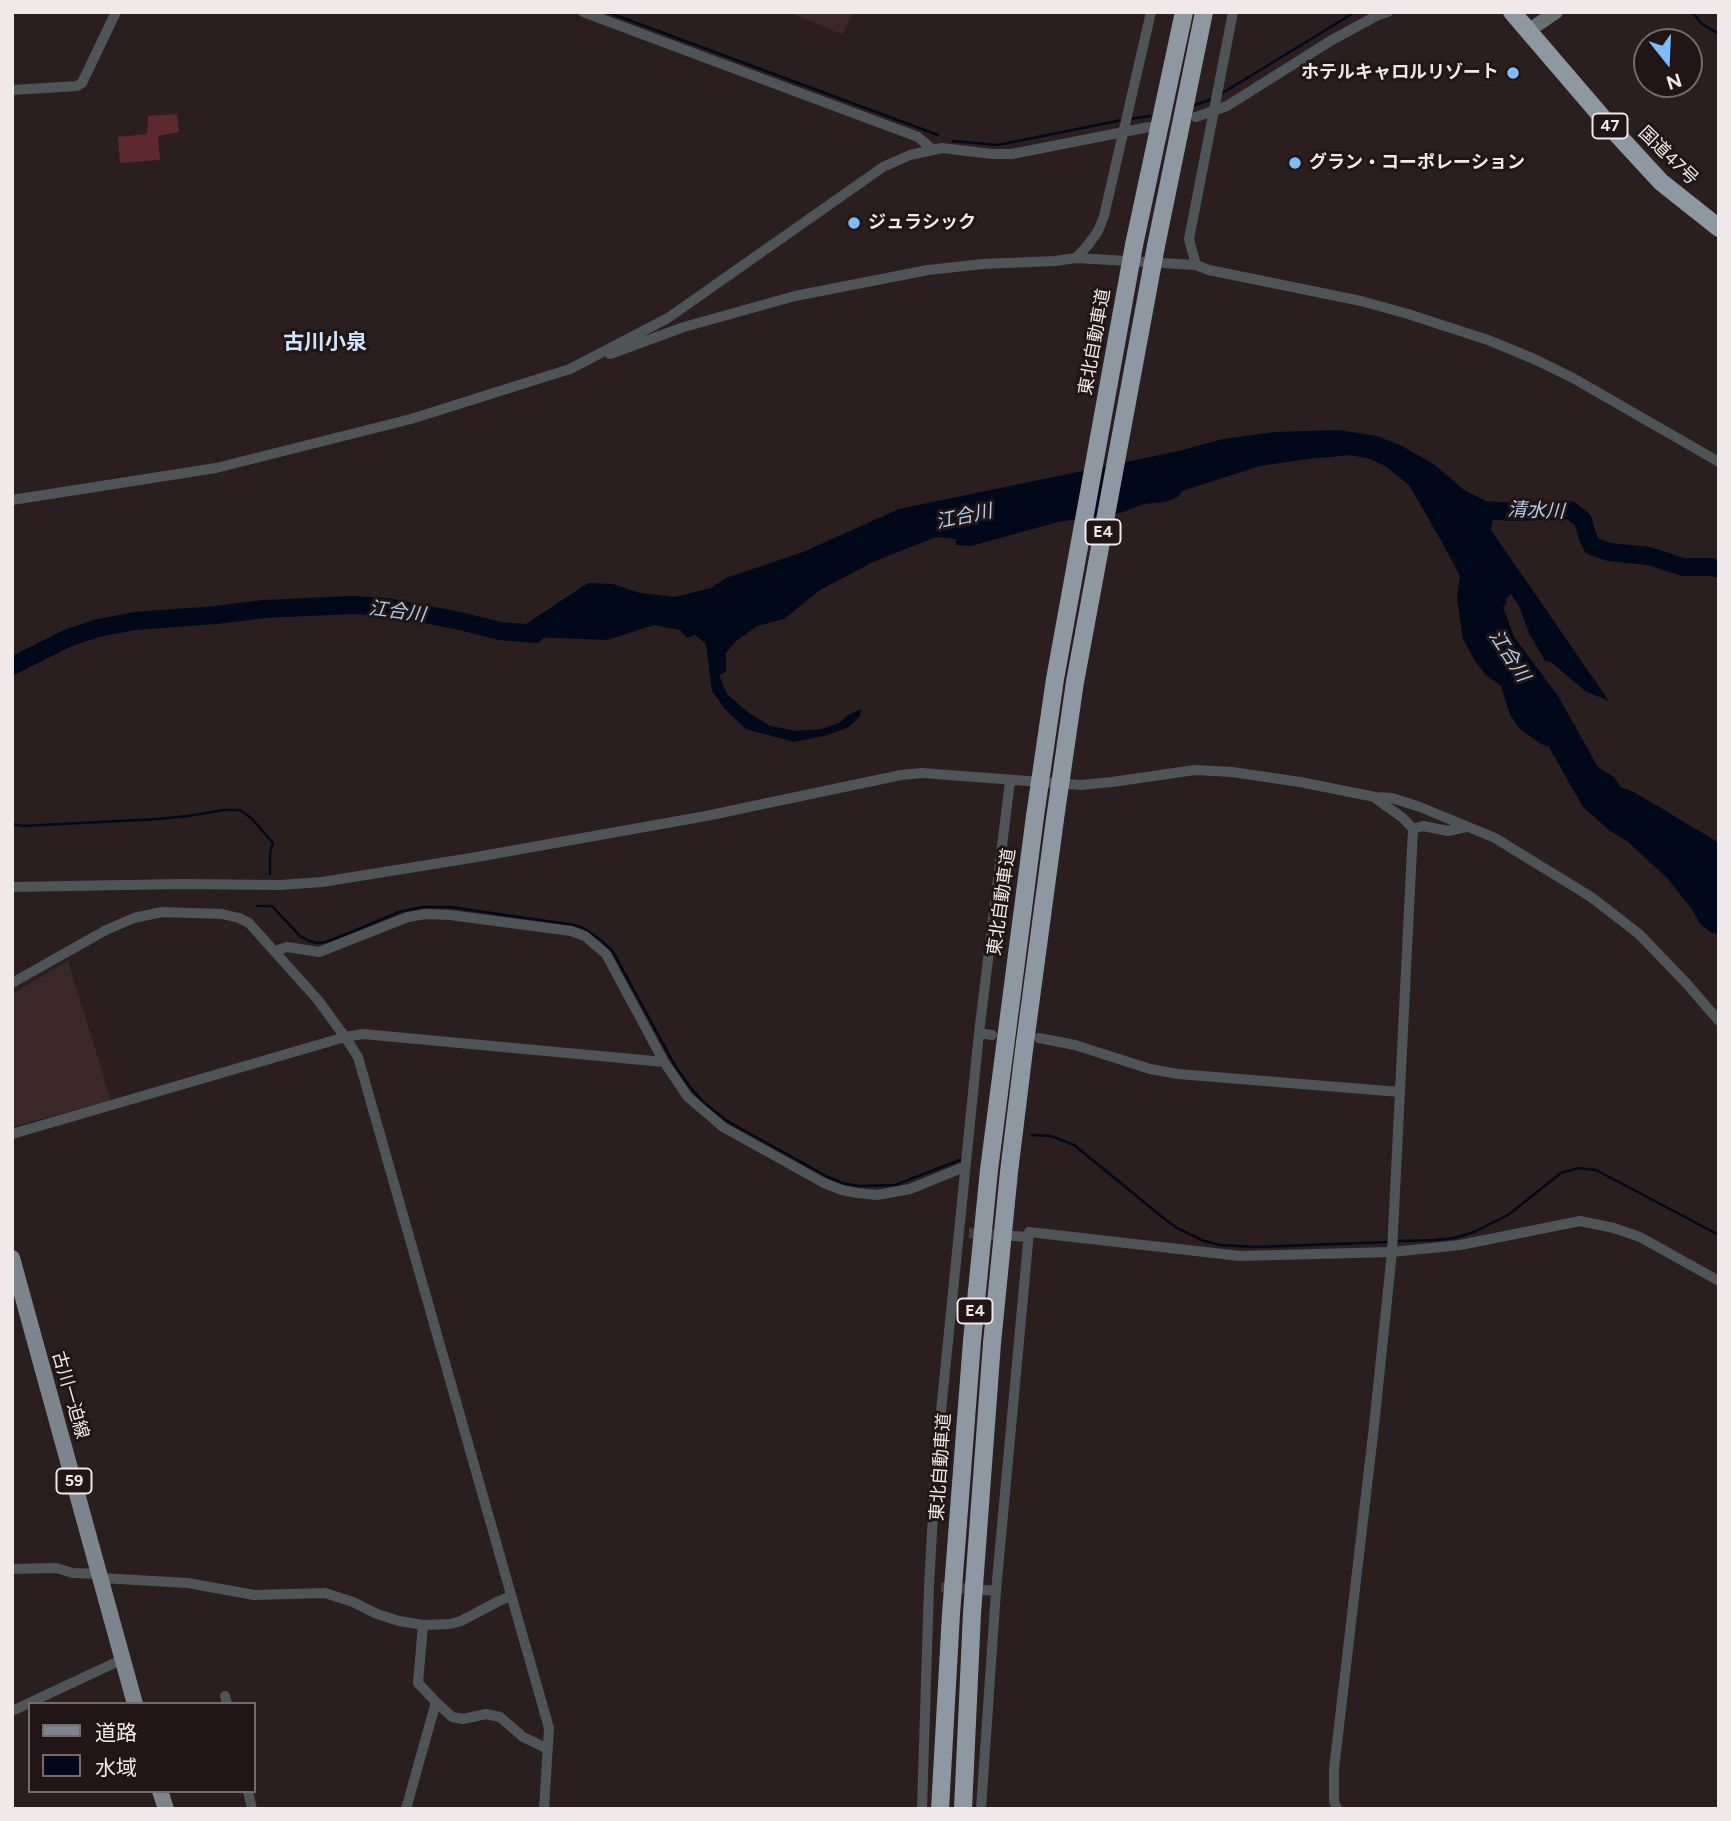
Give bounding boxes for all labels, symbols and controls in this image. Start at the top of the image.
north arrow [1633,28,1703,98]
place label: ホテルキャロルリゾート [1301,62,1499,84]
marker: ホテルキャロルリゾート [1505,65,1521,81]
text: N [1663,68,1685,95]
road number: 47 [1592,114,1628,138]
street label: 国道47号 [1634,122,1702,190]
place label: グラン・コーポレーション [1309,152,1525,174]
marker: グラン・コーポレーション [1287,155,1303,171]
place label: ジュラシック [868,212,976,234]
marker: ジュラシック [846,215,862,231]
street label: 東北自動車道 [1075,287,1115,397]
district label: 古川小泉 [283,330,367,356]
water label: 清水川 [1507,499,1565,523]
water label: 江合川 [934,500,994,534]
road number: E4 [1086,520,1120,544]
water label: 江合川 [367,597,427,627]
water label: 江合川 [1484,626,1534,686]
street label: 東北自動車道 [984,847,1020,957]
road number: E4 [958,1298,992,1324]
street label: 古川一迫線 [47,1349,93,1441]
street label: 東北自動車道 [926,1412,956,1522]
road number: 59 [56,1469,92,1494]
legend [28,1702,256,1793]
text: 道路 [95,1720,137,1745]
text: 水域 [95,1755,137,1780]

